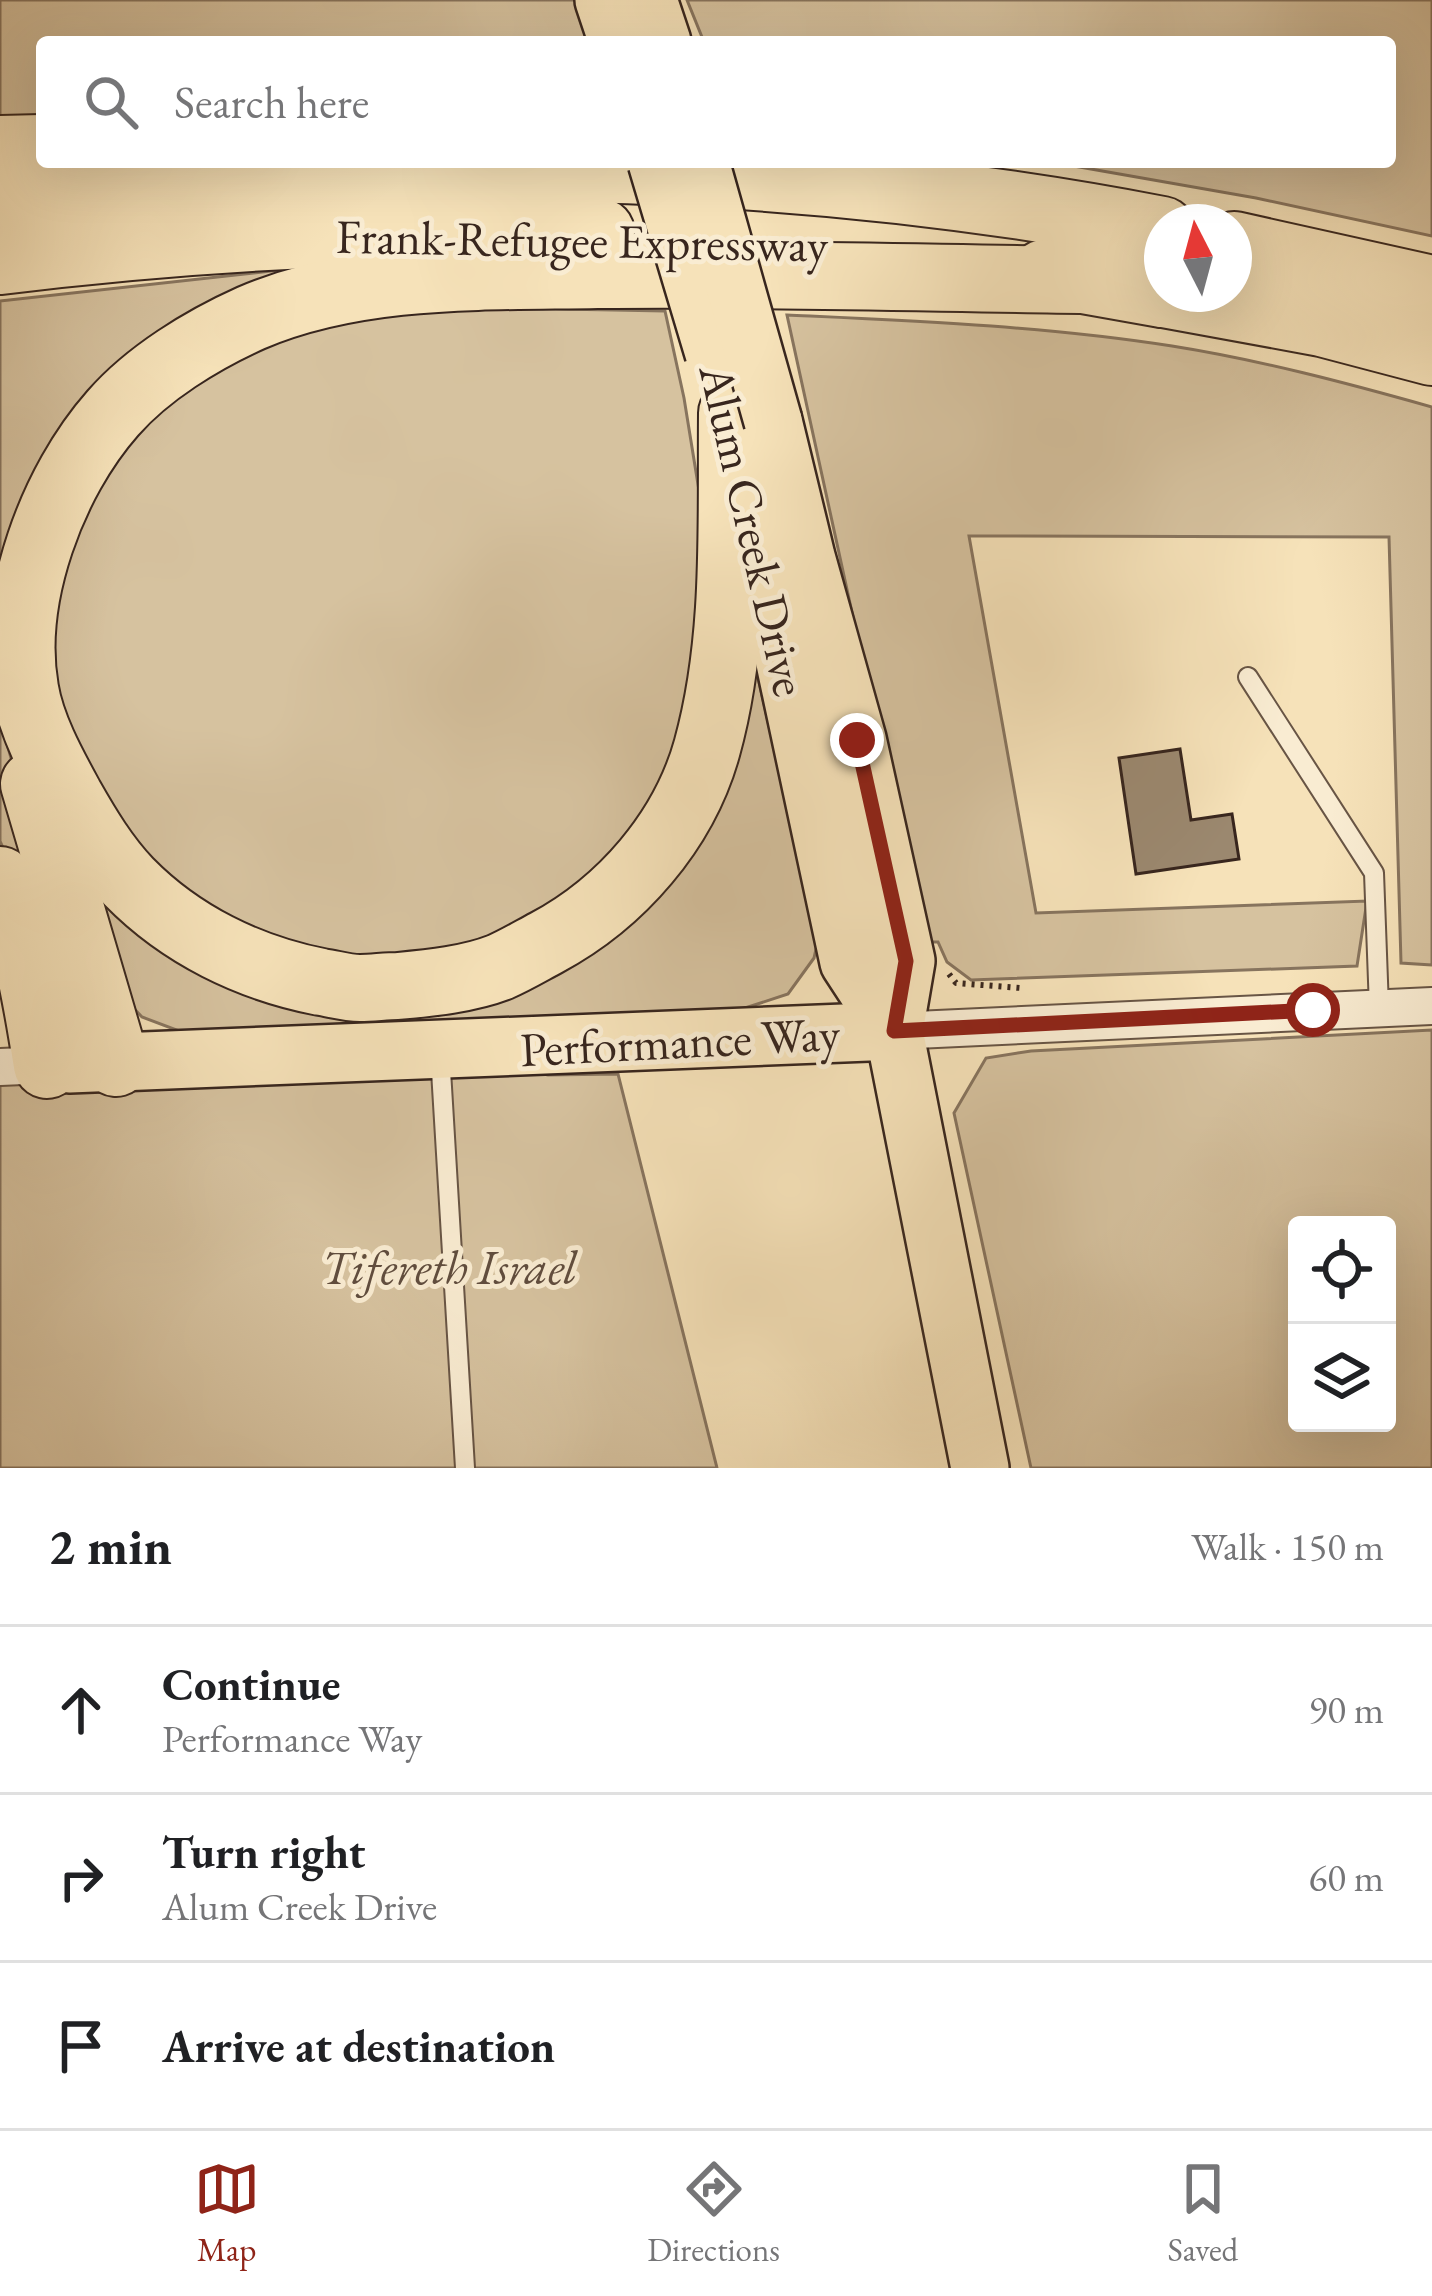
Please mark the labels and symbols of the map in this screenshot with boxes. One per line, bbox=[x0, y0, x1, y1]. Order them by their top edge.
north arrow bbox=[1144, 204, 1252, 312]
street label: Frank-Refugee Expressway bbox=[336, 205, 829, 275]
street label: Alum Creek Drive bbox=[685, 357, 822, 702]
route end bbox=[830, 713, 884, 767]
route start bbox=[1286, 983, 1340, 1037]
street label: Performance Way bbox=[518, 1002, 843, 1080]
park label: Tifereth Israel bbox=[321, 1236, 578, 1298]

